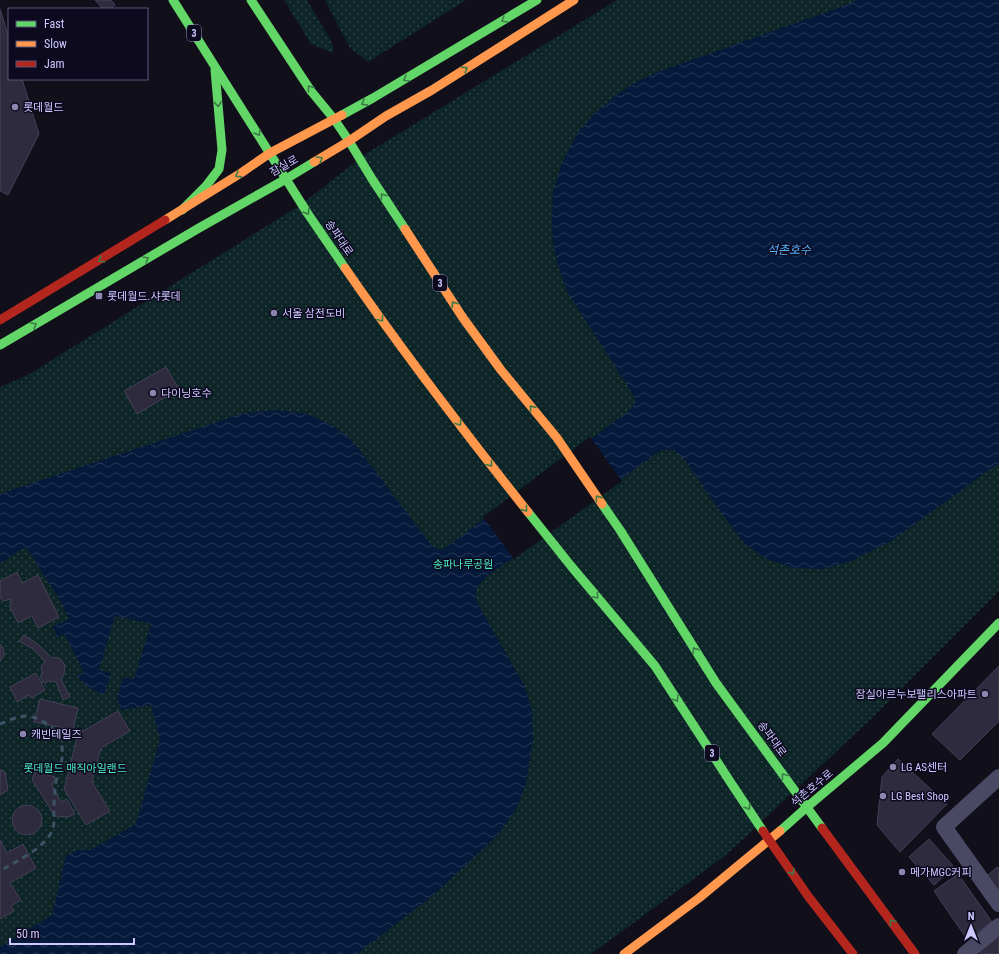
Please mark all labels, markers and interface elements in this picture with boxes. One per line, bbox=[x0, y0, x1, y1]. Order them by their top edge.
legend bbox=[8, 8, 148, 80]
one-way arrow bbox=[501, 15, 508, 23]
text: Fast bbox=[44, 17, 65, 31]
road number: 3 bbox=[187, 25, 201, 41]
text: Slow bbox=[44, 37, 67, 51]
text: Jam bbox=[44, 57, 65, 71]
one-way arrow bbox=[461, 66, 468, 74]
one-way arrow bbox=[403, 74, 410, 81]
one-way arrow bbox=[308, 86, 315, 93]
one-way arrow bbox=[360, 99, 368, 106]
place label: 롯데월드 bbox=[23, 101, 63, 114]
one-way arrow bbox=[214, 101, 223, 107]
marker: 롯데월드 bbox=[10, 102, 20, 112]
one-way arrow bbox=[253, 129, 261, 136]
street label: 잠실로 bbox=[268, 153, 300, 179]
one-way arrow bbox=[316, 156, 323, 164]
one-way arrow bbox=[235, 170, 242, 178]
one-way arrow bbox=[381, 193, 388, 200]
one-way arrow bbox=[303, 208, 310, 215]
street label: 송파대로 bbox=[322, 218, 356, 258]
water label: 석촌호수 bbox=[767, 243, 812, 257]
one-way arrow bbox=[98, 255, 105, 262]
one-way arrow bbox=[142, 257, 149, 264]
road number: 3 bbox=[433, 275, 447, 291]
place label: 롯데월드.샤롯데 bbox=[107, 290, 181, 303]
marker: 롯데월드.샤롯데 bbox=[94, 291, 104, 301]
one-way arrow bbox=[452, 302, 459, 309]
place label: 서울 삼전도비 bbox=[282, 307, 345, 320]
marker: 서울 삼전도비 bbox=[269, 308, 279, 318]
one-way arrow bbox=[376, 315, 383, 322]
one-way arrow bbox=[30, 323, 37, 330]
place label: 다이닝호수 bbox=[161, 387, 212, 400]
marker: 다이닝호수 bbox=[148, 388, 158, 398]
one-way arrow bbox=[530, 405, 537, 413]
one-way arrow bbox=[454, 419, 461, 426]
one-way arrow bbox=[485, 460, 492, 467]
one-way arrow bbox=[596, 495, 603, 502]
one-way arrow bbox=[521, 504, 528, 511]
park label: 송파나루공원 bbox=[433, 558, 493, 571]
one-way arrow bbox=[592, 591, 599, 598]
one-way arrow bbox=[693, 647, 700, 654]
place label: 잠실아르누보팰리스아파트 bbox=[856, 688, 977, 701]
marker: 잠실아르누보팰리스아파트 bbox=[980, 689, 990, 699]
one-way arrow bbox=[671, 695, 679, 702]
street label: 송파대로 bbox=[755, 719, 789, 759]
place label: 캐빈테일즈 bbox=[31, 728, 82, 741]
marker: 캐빈테일즈 bbox=[18, 729, 28, 739]
road number: 3 bbox=[705, 745, 719, 761]
place label: LG AS센터 bbox=[901, 761, 947, 774]
park label: 롯데월드 매직아일랜드 bbox=[23, 762, 127, 775]
marker: LG AS센터 bbox=[888, 762, 898, 772]
street label: 석촌호수로 bbox=[788, 767, 836, 809]
one-way arrow bbox=[782, 773, 789, 780]
place label: LG Best Shop bbox=[891, 790, 949, 803]
marker: LG Best Shop bbox=[878, 791, 888, 801]
one-way arrow bbox=[743, 803, 750, 810]
place label: 메가MGC커피 bbox=[910, 866, 972, 879]
marker: 메가MGC커피 bbox=[897, 867, 907, 877]
one-way arrow bbox=[787, 868, 795, 875]
north arrow bbox=[951, 906, 991, 946]
text: N bbox=[968, 910, 975, 923]
scale bar bbox=[10, 920, 134, 946]
one-way arrow bbox=[890, 920, 897, 927]
text: 50 m bbox=[16, 927, 40, 941]

